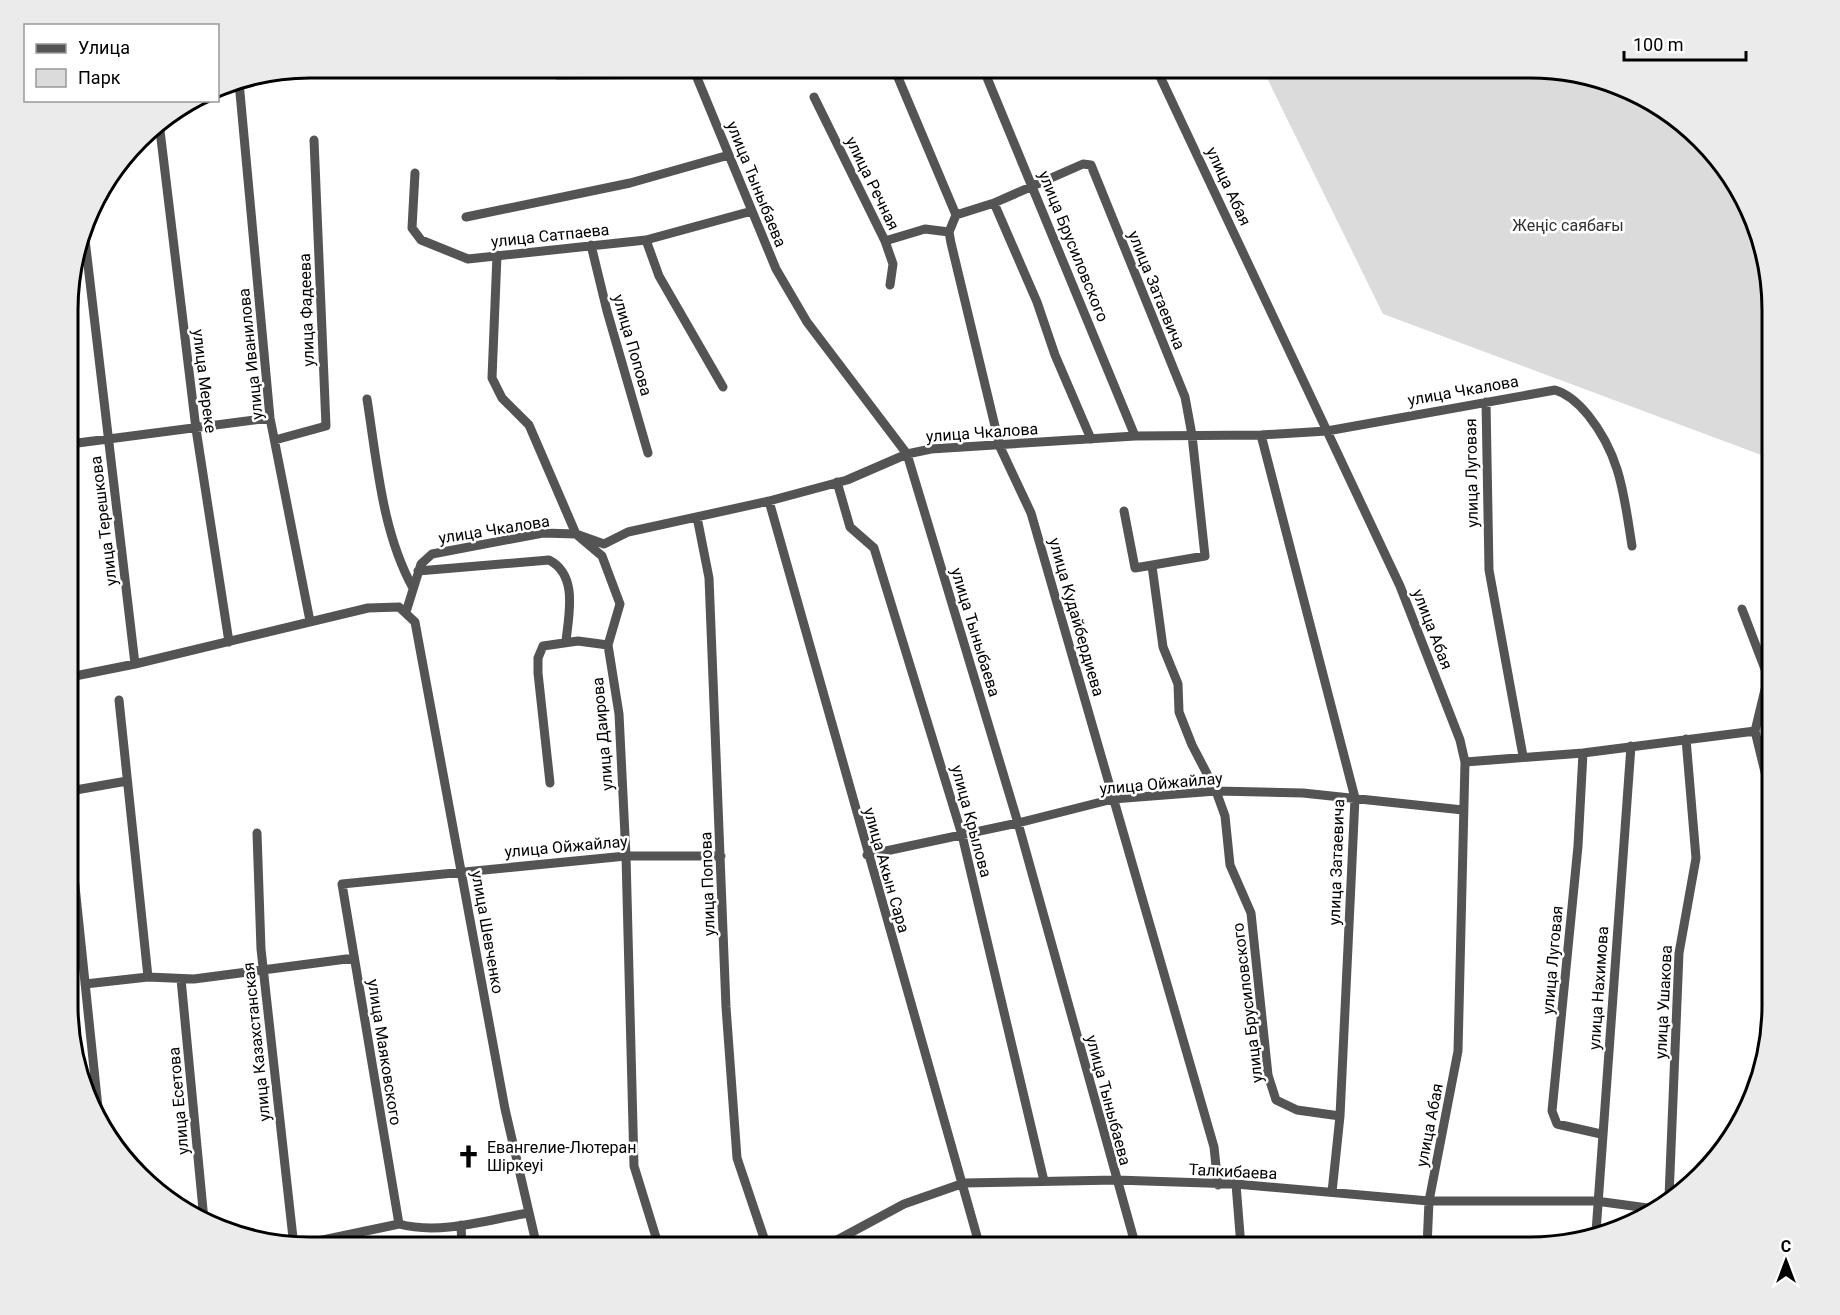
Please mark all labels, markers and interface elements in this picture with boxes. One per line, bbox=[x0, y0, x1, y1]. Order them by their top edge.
legend bbox=[24, 24, 219, 102]
scale bar bbox=[1624, 24, 1746, 62]
text: 100 m bbox=[1633, 34, 1684, 55]
text: Улица bbox=[78, 37, 130, 58]
text: Парк bbox=[78, 67, 121, 88]
street label: улица Тыныбаева bbox=[723, 118, 790, 250]
street label: улица Речная bbox=[842, 133, 903, 233]
street label: улица Абая bbox=[1202, 144, 1255, 229]
street label: улица Брусиловского bbox=[1035, 168, 1113, 324]
park label: Жеңіс саябағы bbox=[1512, 216, 1624, 235]
street label: улица Сатпаева bbox=[490, 220, 610, 251]
street label: улица Затаевича bbox=[1124, 228, 1189, 352]
street label: улица Фадеева bbox=[295, 253, 318, 367]
street label: улица Иванилова bbox=[234, 287, 267, 421]
street label: улица Попова bbox=[609, 292, 656, 398]
street label: улица Мереке bbox=[189, 328, 220, 434]
street label: улица Чкалова bbox=[1406, 371, 1520, 410]
street label: улица Луговая bbox=[1461, 418, 1482, 528]
street label: улица Чкалова bbox=[925, 419, 1039, 446]
street label: улица Терешкова bbox=[86, 455, 121, 587]
street label: улица Чкалова bbox=[437, 511, 551, 548]
street label: улица Кудайбердиева bbox=[1045, 536, 1108, 699]
street label: улица Тыныбаева bbox=[947, 565, 1004, 699]
street label: улица Абая bbox=[1408, 586, 1457, 672]
street label: улица Даирова bbox=[588, 676, 617, 791]
street label: улица Крылова bbox=[947, 763, 996, 879]
street label: улица Ойжайлау bbox=[1099, 769, 1224, 798]
street label: улица Затаевича bbox=[1325, 798, 1348, 926]
street label: улица Акын Сара bbox=[860, 805, 913, 935]
street label: улица Попова bbox=[696, 831, 719, 937]
street label: улица Ойжайлау bbox=[504, 832, 629, 861]
street label: улица Шевченко bbox=[467, 869, 508, 995]
street label: улица Луговая bbox=[1538, 905, 1567, 1015]
street label: улица Брусиловского bbox=[1228, 922, 1267, 1084]
street label: улица Нахимова bbox=[1585, 926, 1612, 1051]
street label: улица Ушакова bbox=[1651, 944, 1676, 1060]
street label: улица Казахстанская bbox=[239, 961, 274, 1122]
street label: улица Маяковского bbox=[364, 978, 405, 1127]
street label: улица Тыныбаева bbox=[1082, 1033, 1135, 1167]
street label: улица Есетова bbox=[164, 1046, 193, 1156]
street label: улица Абая bbox=[1412, 1082, 1447, 1168]
place label: Евангелие-Лютеран Шіркеуі bbox=[487, 1138, 636, 1175]
church icon: Евангелие-Лютеран Шіркеуі bbox=[456, 1143, 482, 1169]
street label: Талкибаева bbox=[1188, 1160, 1278, 1183]
north arrow bbox=[1756, 1231, 1816, 1291]
text: С bbox=[1781, 1237, 1791, 1256]

